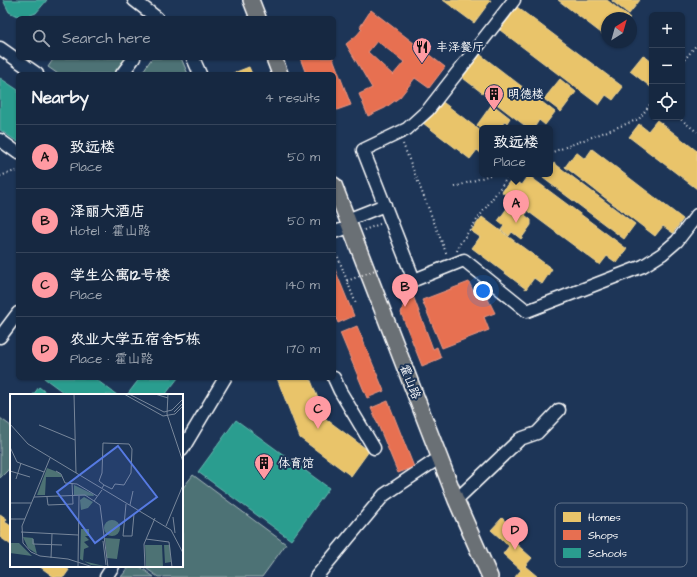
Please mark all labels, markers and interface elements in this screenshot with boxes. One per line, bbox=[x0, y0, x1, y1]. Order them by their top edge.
north arrow bbox=[601, 12, 637, 48]
map controls bbox=[649, 12, 685, 120]
button: + bbox=[649, 12, 685, 48]
search box bbox=[16, 16, 336, 60]
icon: search bbox=[30, 27, 52, 49]
text: Search here bbox=[62, 28, 151, 49]
restaurant icon: 丰泽餐厅 bbox=[411, 36, 433, 64]
place label: 丰泽餐厅 bbox=[436, 39, 484, 56]
button: − bbox=[649, 48, 685, 84]
building icon: 明德楼 bbox=[483, 83, 505, 111]
button: locate bbox=[649, 84, 685, 120]
text: Nearby bbox=[32, 86, 89, 110]
place label: 明德楼 bbox=[508, 86, 544, 103]
text: 4 results bbox=[265, 89, 320, 107]
popup bbox=[479, 125, 553, 177]
text: 致远楼 bbox=[493, 132, 539, 153]
text: 致远楼 bbox=[70, 137, 115, 158]
text: A bbox=[41, 148, 49, 166]
text: 50 m bbox=[287, 148, 320, 166]
text: Place bbox=[493, 153, 526, 171]
text: Place bbox=[70, 158, 102, 176]
pin: A bbox=[503, 190, 529, 223]
text: 泽丽大酒店 bbox=[70, 201, 145, 222]
text: B bbox=[40, 212, 50, 230]
text: 50 m bbox=[287, 212, 320, 230]
text: Hotel · 霍山路 bbox=[70, 222, 151, 240]
text: 学生公寓12号楼 bbox=[70, 265, 171, 286]
pin: B bbox=[392, 274, 418, 307]
text: C bbox=[40, 276, 50, 294]
text: 140 m bbox=[286, 276, 320, 294]
your location bbox=[473, 281, 493, 301]
text: Place bbox=[70, 286, 102, 304]
text: 农业大学五宿舍5栋 bbox=[70, 329, 201, 350]
text: D bbox=[41, 340, 49, 358]
text: 170 m bbox=[287, 340, 320, 358]
text: Place · 霍山路 bbox=[70, 350, 153, 368]
street label: 霍山路 bbox=[396, 362, 424, 402]
inset map bbox=[10, 394, 183, 567]
pin: C bbox=[305, 396, 331, 429]
building icon: 体育馆 bbox=[253, 452, 275, 480]
place label: 体育馆 bbox=[278, 455, 314, 472]
legend bbox=[555, 503, 687, 567]
text: Homes bbox=[588, 510, 621, 525]
pin: D bbox=[502, 517, 528, 550]
text: Shops bbox=[588, 528, 619, 543]
text: Schools bbox=[588, 546, 628, 561]

